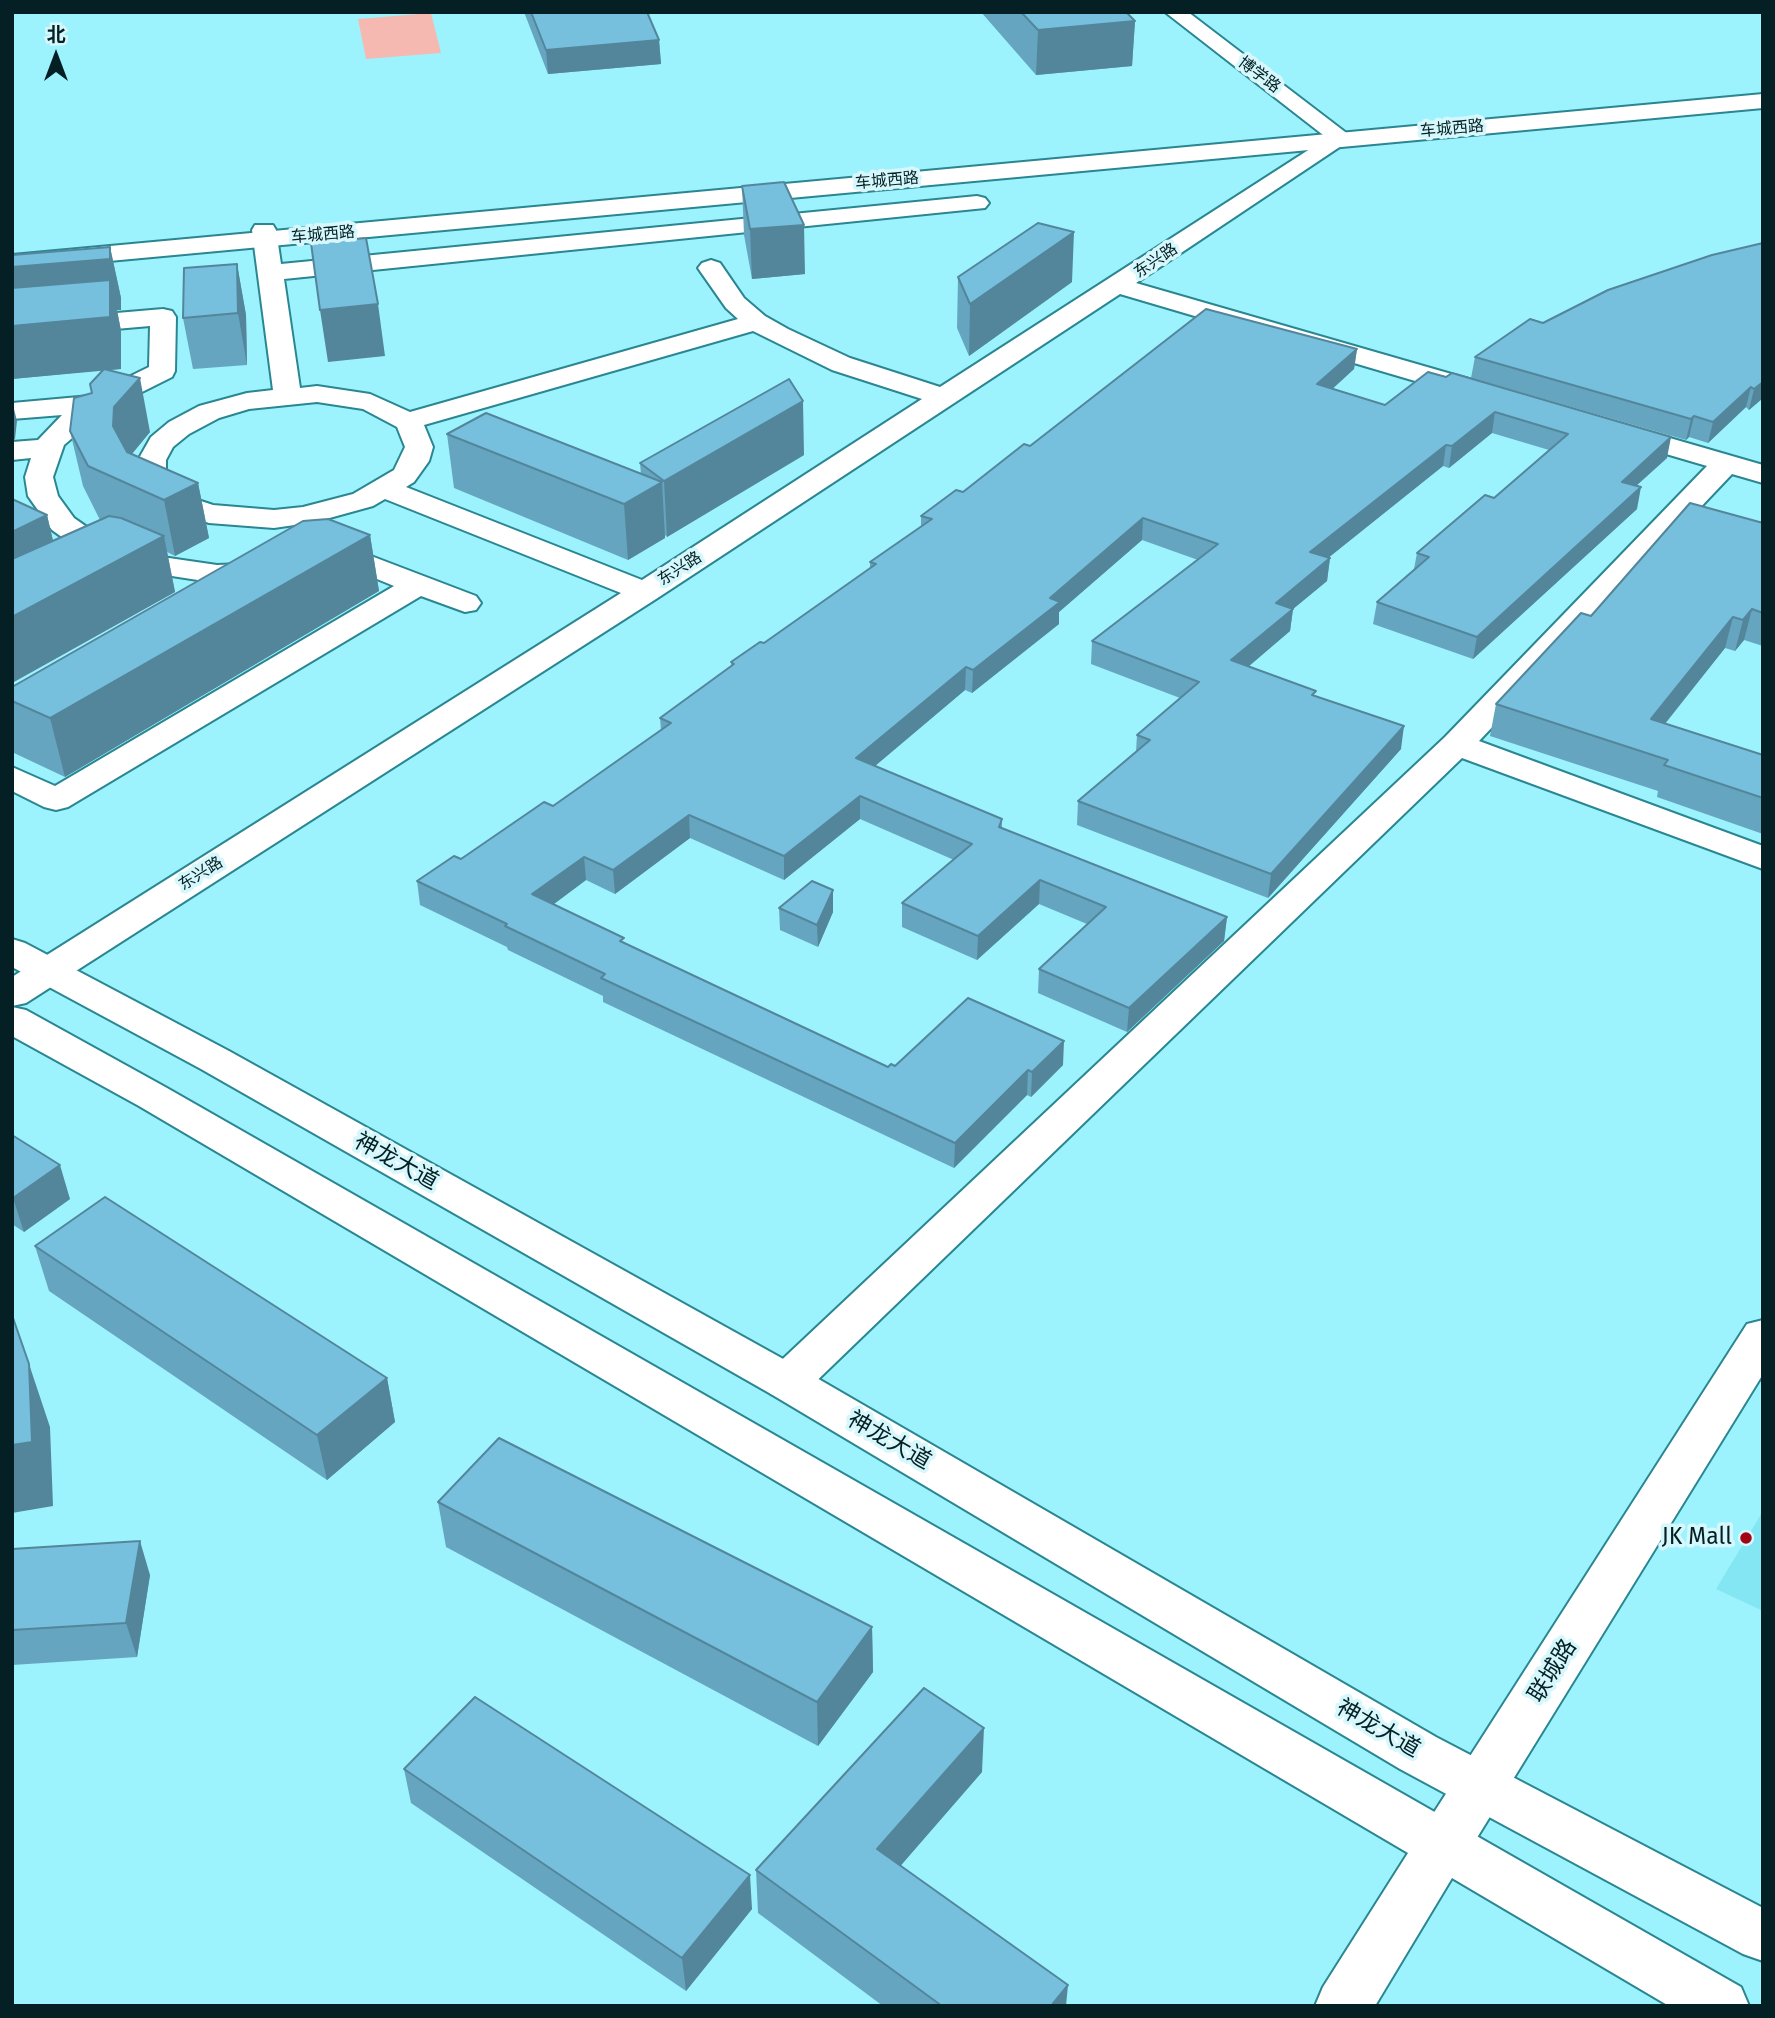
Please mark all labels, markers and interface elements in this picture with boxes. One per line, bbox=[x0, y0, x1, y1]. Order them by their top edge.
north arrow bbox=[21, 21, 91, 91]
text: 北 bbox=[46, 23, 66, 46]
street label: 博学路 bbox=[1234, 53, 1284, 97]
street label: 车城西路 bbox=[1419, 117, 1485, 141]
street label: 车城西路 bbox=[854, 169, 920, 193]
street label: 车城西路 bbox=[290, 223, 356, 247]
street label: 东兴路 bbox=[1131, 240, 1181, 282]
street label: 东兴路 bbox=[655, 548, 705, 590]
street label: 东兴路 bbox=[176, 853, 226, 895]
street label: 神龙大道 bbox=[349, 1128, 443, 1196]
street label: 神龙大道 bbox=[842, 1406, 936, 1476]
place label: JK Mall bbox=[1662, 1524, 1732, 1552]
marker: JK Mall bbox=[1738, 1530, 1754, 1546]
street label: 联城路 bbox=[1523, 1634, 1583, 1708]
street label: 神龙大道 bbox=[1331, 1694, 1425, 1764]

